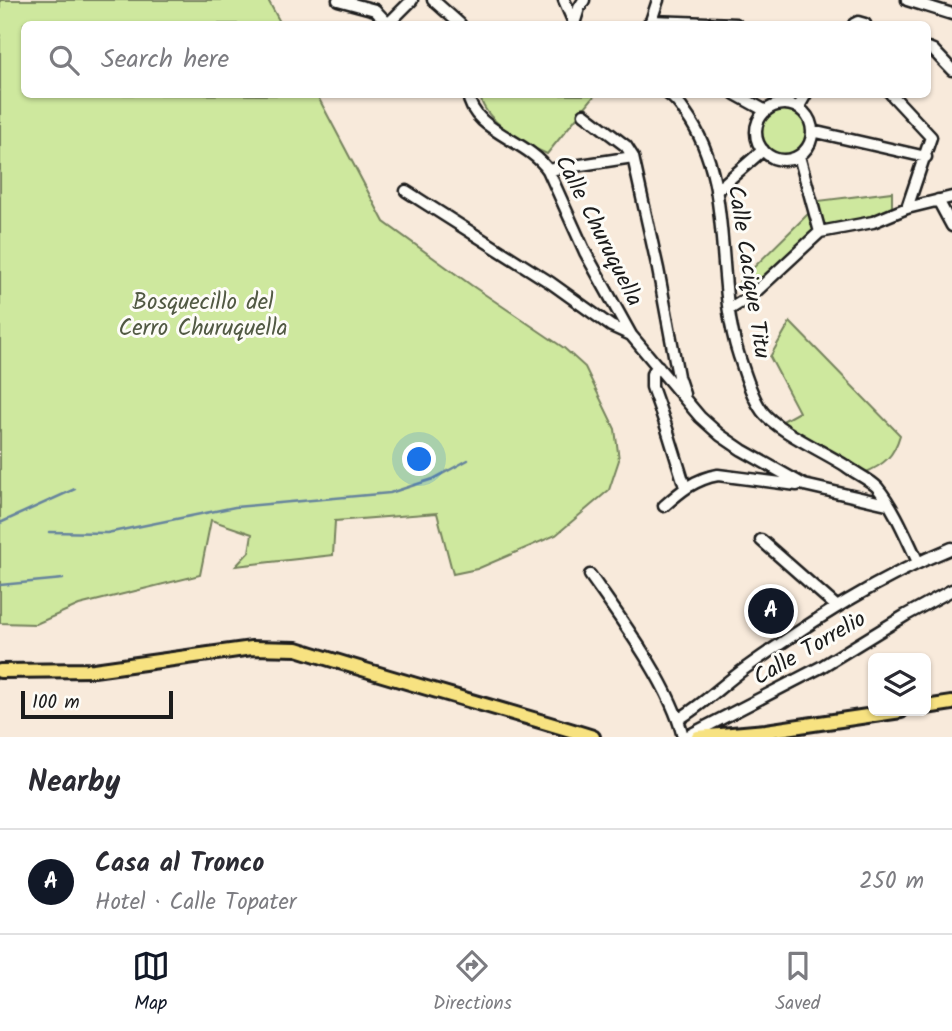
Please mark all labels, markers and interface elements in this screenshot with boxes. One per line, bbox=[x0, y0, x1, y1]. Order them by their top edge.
search box bbox=[21, 21, 931, 98]
text: Search here bbox=[101, 39, 229, 81]
icon: search bbox=[45, 41, 83, 79]
street label: Calle Churuquella bbox=[544, 149, 652, 313]
street label: Calle Cacique Titu bbox=[717, 183, 779, 361]
park label: Bosquecillo del Cerro Churuquella bbox=[118, 285, 288, 347]
your location bbox=[402, 442, 436, 476]
pin: A bbox=[748, 585, 794, 637]
street label: Calle Torrelio bbox=[747, 602, 873, 696]
map controls bbox=[868, 653, 931, 716]
button: layers bbox=[868, 653, 931, 716]
scale bar bbox=[21, 688, 173, 720]
text: 100 m bbox=[32, 688, 80, 718]
text: Nearby bbox=[28, 759, 120, 807]
text: Casa al Tronco bbox=[95, 843, 264, 885]
text: A bbox=[44, 864, 58, 900]
text: 250 m bbox=[859, 864, 924, 900]
text: Hotel · Calle Topater bbox=[95, 885, 296, 921]
tab: Map bbox=[132, 947, 170, 1019]
tab: Directions bbox=[433, 947, 512, 1019]
tab: Saved bbox=[775, 947, 820, 1019]

